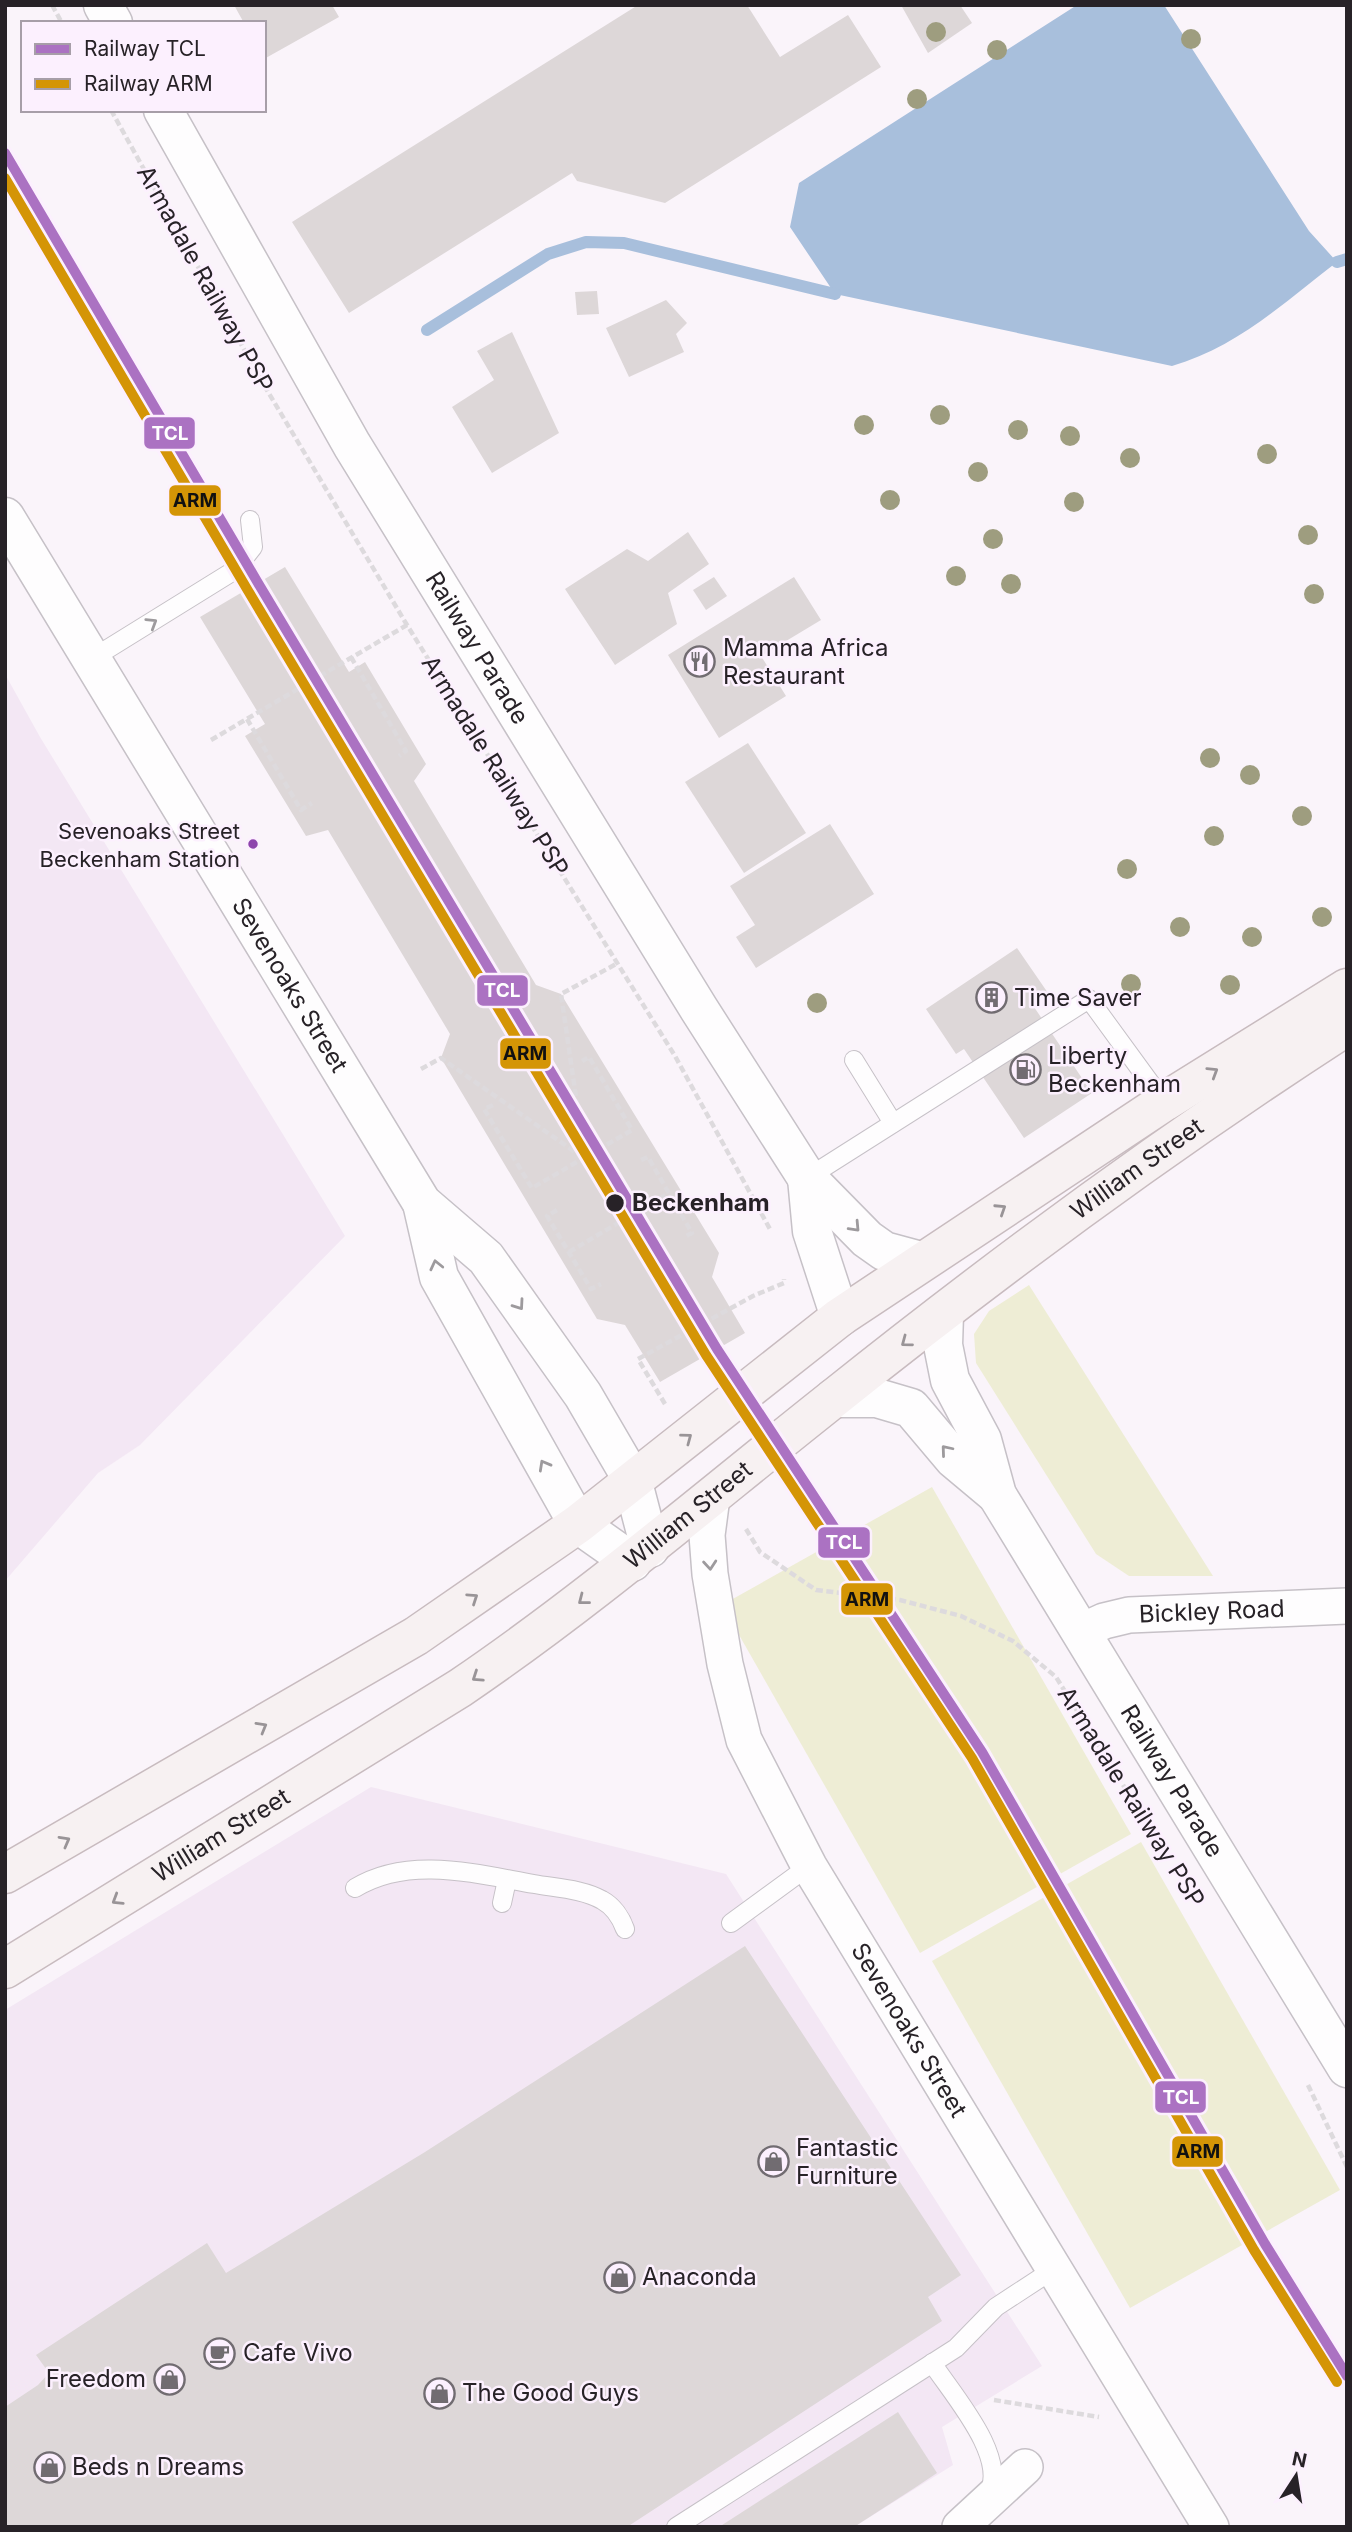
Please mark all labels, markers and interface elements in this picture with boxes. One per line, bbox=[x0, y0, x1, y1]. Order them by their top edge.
legend bbox=[21, 21, 266, 112]
text: Railway TCL bbox=[84, 36, 206, 61]
text: Railway ARM bbox=[84, 71, 213, 96]
street label: Armadale Railway PSP bbox=[131, 160, 280, 397]
line badge: TCL bbox=[143, 416, 196, 450]
text: TCL bbox=[152, 422, 189, 445]
line badge: ARM bbox=[168, 484, 222, 517]
text: ARM bbox=[173, 489, 217, 512]
street label: Railway Parade bbox=[420, 566, 535, 729]
one-way arrow bbox=[144, 618, 157, 631]
place label: Mamma Africa Restaurant bbox=[723, 633, 889, 690]
restaurant icon: Mamma Africa Restaurant bbox=[683, 645, 717, 679]
street label: Armadale Railway PSP bbox=[416, 650, 575, 881]
place label: Sevenoaks Street Beckenham Station bbox=[39, 818, 240, 872]
marker: Sevenoaks Street Beckenham Station bbox=[246, 837, 260, 851]
street label: Sevenoaks Street bbox=[226, 893, 354, 1078]
line badge: TCL bbox=[476, 974, 529, 1007]
text: TCL bbox=[484, 979, 521, 1002]
building icon: Time Saver bbox=[974, 981, 1008, 1015]
place label: Time Saver bbox=[1014, 983, 1142, 1012]
line badge: ARM bbox=[499, 1037, 552, 1070]
place label: Liberty Beckenham bbox=[1048, 1041, 1181, 1098]
text: ARM bbox=[503, 1042, 547, 1065]
fuel station icon: Liberty Beckenham bbox=[1008, 1053, 1042, 1087]
one-way arrow bbox=[1205, 1067, 1218, 1080]
street label: William Street bbox=[1065, 1112, 1209, 1226]
place label: Beckenham bbox=[632, 1188, 770, 1217]
marker: Beckenham bbox=[604, 1192, 626, 1214]
one-way arrow bbox=[993, 1205, 1006, 1217]
one-way arrow bbox=[847, 1219, 859, 1232]
one-way arrow bbox=[430, 1259, 444, 1271]
one-way arrow bbox=[511, 1297, 523, 1310]
one-way arrow bbox=[902, 1334, 914, 1347]
one-way arrow bbox=[680, 1434, 692, 1447]
one-way arrow bbox=[942, 1445, 954, 1458]
street label: William Street bbox=[618, 1455, 758, 1575]
one-way arrow bbox=[539, 1459, 553, 1472]
line badge: TCL bbox=[817, 1526, 871, 1559]
text: TCL bbox=[826, 1531, 863, 1554]
one-way arrow bbox=[702, 1559, 717, 1571]
line badge: ARM bbox=[840, 1582, 894, 1616]
text: ARM bbox=[845, 1588, 889, 1611]
one-way arrow bbox=[578, 1592, 590, 1605]
one-way arrow bbox=[465, 1594, 478, 1606]
street label: Bickley Road bbox=[1138, 1594, 1285, 1629]
one-way arrow bbox=[472, 1668, 485, 1681]
street label: Armadale Railway PSP bbox=[1052, 1681, 1211, 1912]
street label: Railway Parade bbox=[1115, 1699, 1230, 1862]
one-way arrow bbox=[254, 1722, 267, 1735]
street label: William Street bbox=[147, 1782, 295, 1888]
one-way arrow bbox=[57, 1836, 70, 1849]
one-way arrow bbox=[112, 1891, 125, 1904]
street label: Sevenoaks Street bbox=[845, 1938, 973, 2122]
line badge: TCL bbox=[1154, 2080, 1207, 2114]
text: TCL bbox=[1163, 2086, 1200, 2109]
place label: Fantastic Furniture bbox=[796, 2133, 899, 2190]
line badge: ARM bbox=[1171, 2135, 1224, 2168]
text: ARM bbox=[1176, 2140, 1220, 2163]
shop icon: Fantastic Furniture bbox=[756, 2145, 790, 2179]
shop icon: Anaconda bbox=[602, 2260, 636, 2294]
place label: Anaconda bbox=[642, 2262, 757, 2291]
cafe icon: Cafe Vivo bbox=[203, 2336, 237, 2370]
place label: Cafe Vivo bbox=[243, 2338, 353, 2367]
shop icon: Freedom bbox=[152, 2362, 186, 2396]
place label: Freedom bbox=[46, 2364, 146, 2393]
shop icon: The Good Guys bbox=[422, 2376, 456, 2410]
place label: The Good Guys bbox=[462, 2378, 639, 2407]
north arrow bbox=[1261, 2441, 1331, 2511]
text: N bbox=[1290, 2447, 1309, 2473]
shop icon: Beds n Dreams bbox=[32, 2450, 66, 2484]
place label: Beds n Dreams bbox=[72, 2452, 244, 2481]

